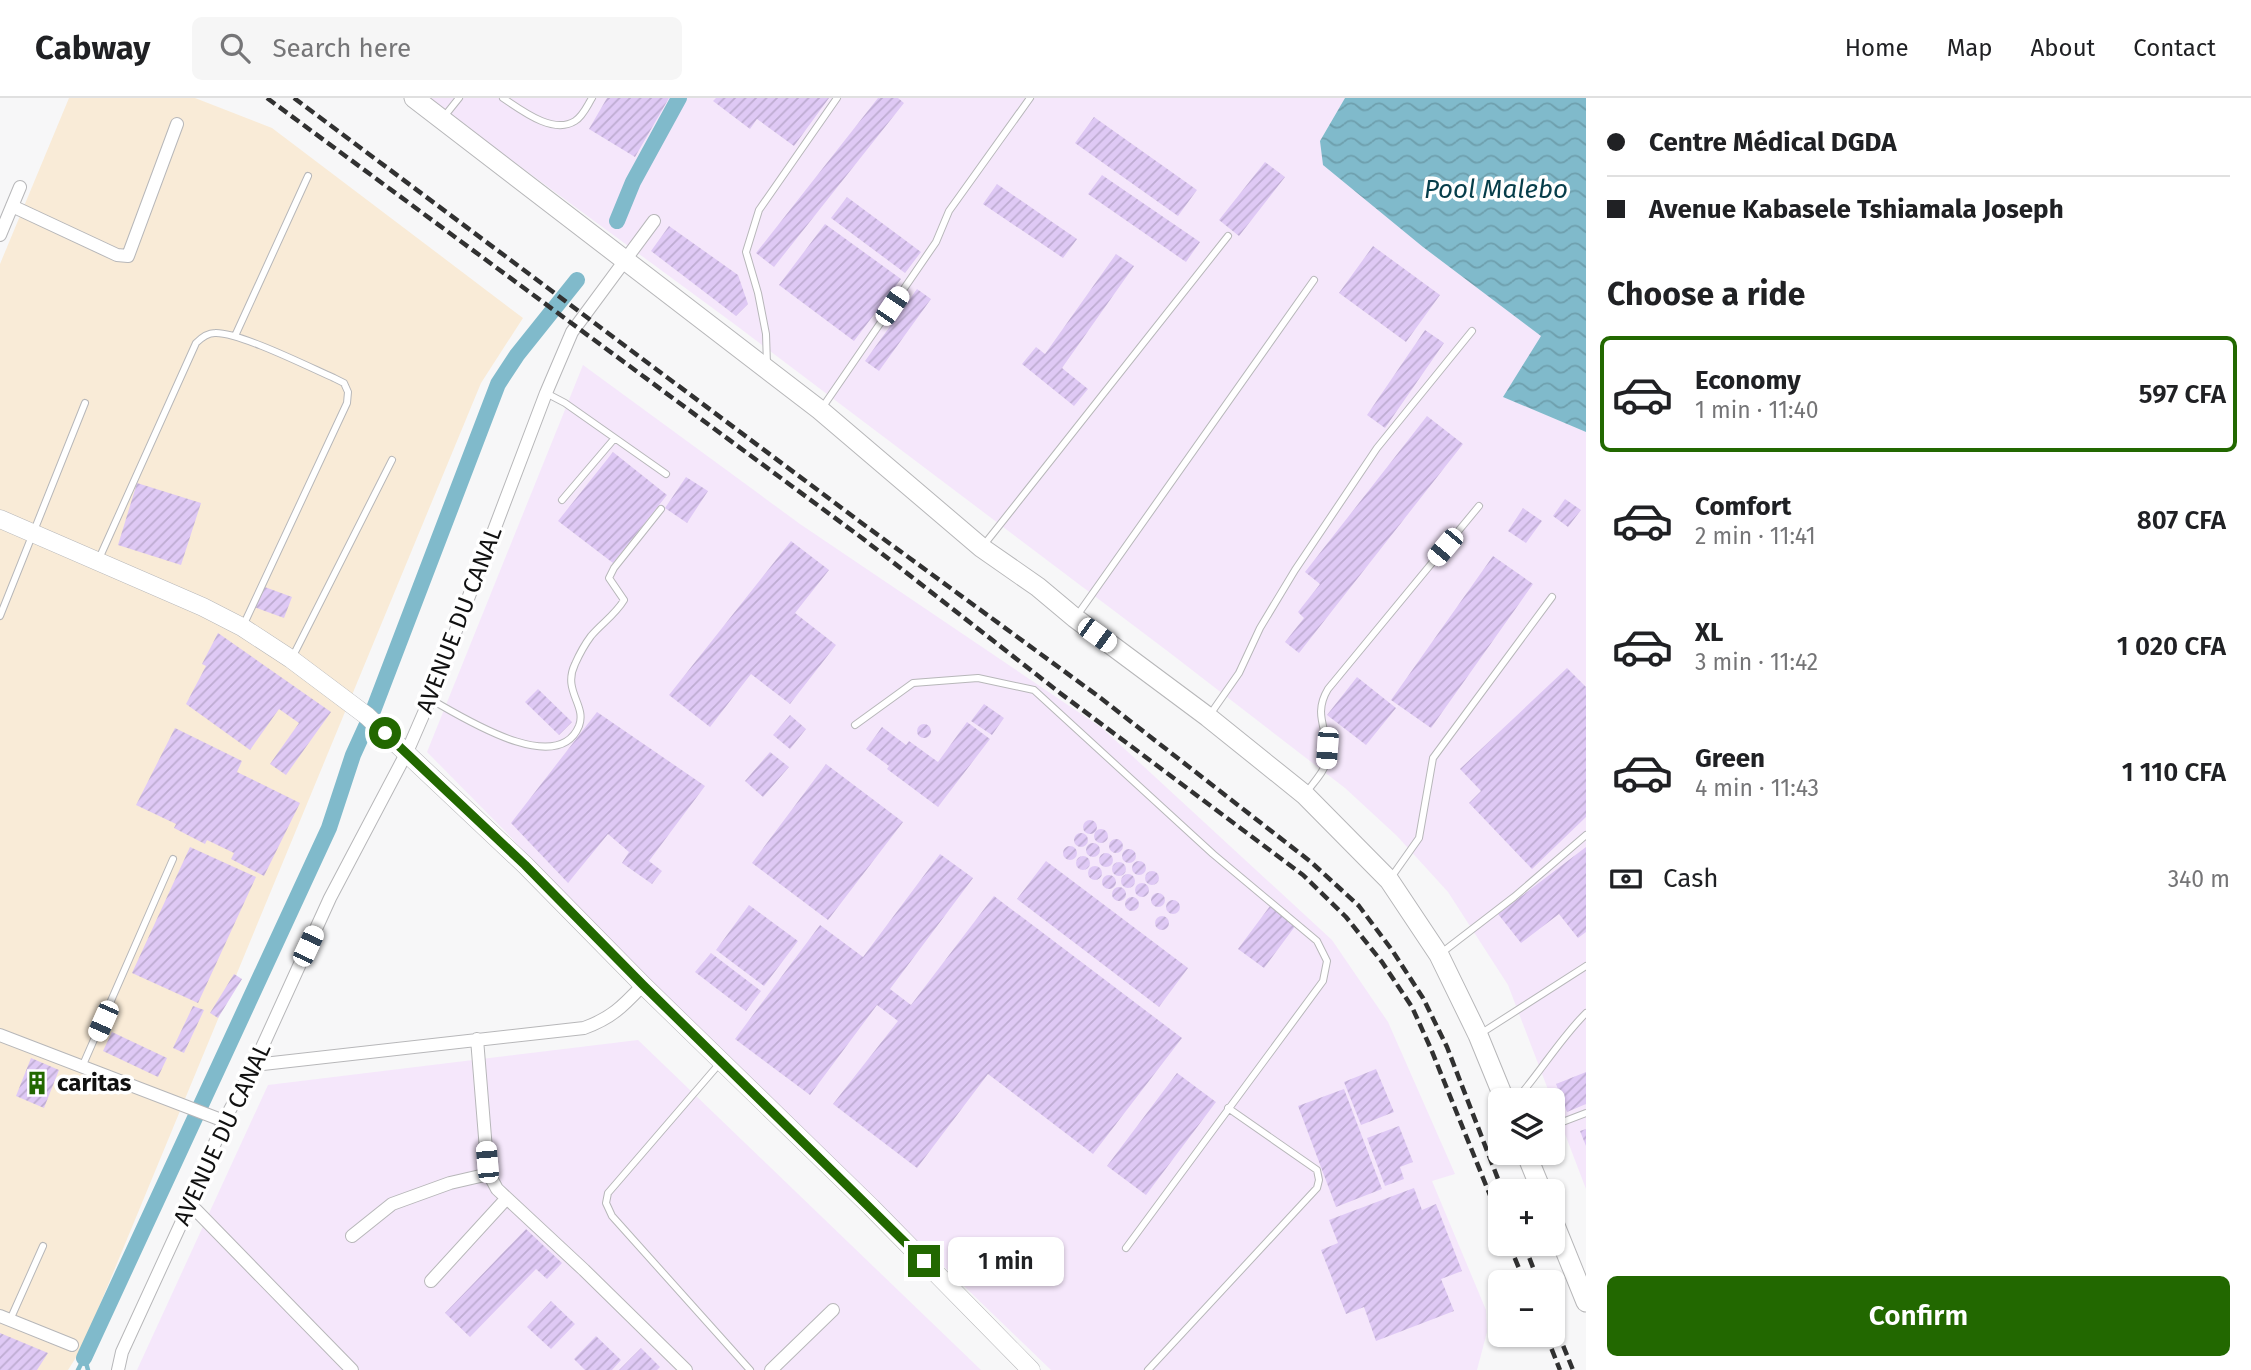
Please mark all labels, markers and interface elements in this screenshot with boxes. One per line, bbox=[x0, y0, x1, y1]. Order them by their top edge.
search box bbox=[192, 17, 682, 80]
text: Cabway bbox=[35, 28, 150, 68]
icon: search bbox=[216, 29, 254, 67]
text: Search here bbox=[272, 33, 411, 64]
text: Home bbox=[1845, 34, 1909, 62]
text: Map bbox=[1947, 34, 1993, 62]
text: About bbox=[2031, 34, 2095, 62]
text: Contact bbox=[2133, 34, 2216, 62]
text: Centre Médical DGDA bbox=[1649, 127, 1896, 158]
water label: Pool Malebo bbox=[1424, 174, 1568, 205]
text: Avenue Kabasele Tshiamala Joseph bbox=[1649, 194, 2064, 225]
text: Choose a ride bbox=[1607, 275, 1805, 313]
car bbox=[872, 283, 913, 329]
icon: car bbox=[1611, 363, 1674, 426]
text: Economy bbox=[1695, 365, 1801, 396]
text: 597 CFA bbox=[2139, 379, 2226, 410]
text: 1 min · 11:40 bbox=[1695, 396, 1819, 424]
icon: car bbox=[1611, 489, 1674, 552]
text: Comfort bbox=[1695, 491, 1791, 522]
text: 807 CFA bbox=[2137, 505, 2226, 536]
street label: AVENUE DU CANAL bbox=[410, 522, 508, 717]
text: 2 min · 11:41 bbox=[1695, 522, 1816, 550]
car bbox=[1424, 524, 1467, 570]
car bbox=[1074, 614, 1121, 656]
icon: car bbox=[1611, 615, 1674, 678]
text: XL bbox=[1695, 617, 1723, 648]
text: 1 020 CFA bbox=[2117, 631, 2226, 662]
text: 3 min · 11:42 bbox=[1695, 648, 1818, 676]
route start bbox=[369, 717, 401, 749]
car bbox=[1316, 726, 1339, 770]
icon: car bbox=[1611, 741, 1674, 804]
text: Green bbox=[1695, 743, 1765, 774]
text: 1 110 CFA bbox=[2122, 757, 2226, 788]
text: 4 min · 11:43 bbox=[1695, 774, 1819, 802]
icon: cash bbox=[1607, 860, 1645, 898]
text: Cash bbox=[1663, 863, 1719, 894]
text: 340 m bbox=[2168, 865, 2230, 893]
car bbox=[290, 923, 327, 969]
car bbox=[85, 998, 122, 1044]
street label: AVENUE DU CANAL bbox=[167, 1038, 277, 1230]
building icon: caritas bbox=[23, 1069, 51, 1097]
place label: caritas bbox=[57, 1069, 132, 1097]
map controls bbox=[1488, 1088, 1565, 1347]
button: layers bbox=[1488, 1088, 1565, 1165]
car bbox=[475, 1140, 500, 1184]
button: + bbox=[1488, 1179, 1565, 1256]
callout: 1 min bbox=[948, 1236, 1064, 1286]
route end bbox=[908, 1245, 940, 1277]
text: 1 min bbox=[978, 1247, 1034, 1275]
button: − bbox=[1488, 1270, 1565, 1347]
button: Confirm bbox=[1607, 1276, 2230, 1356]

